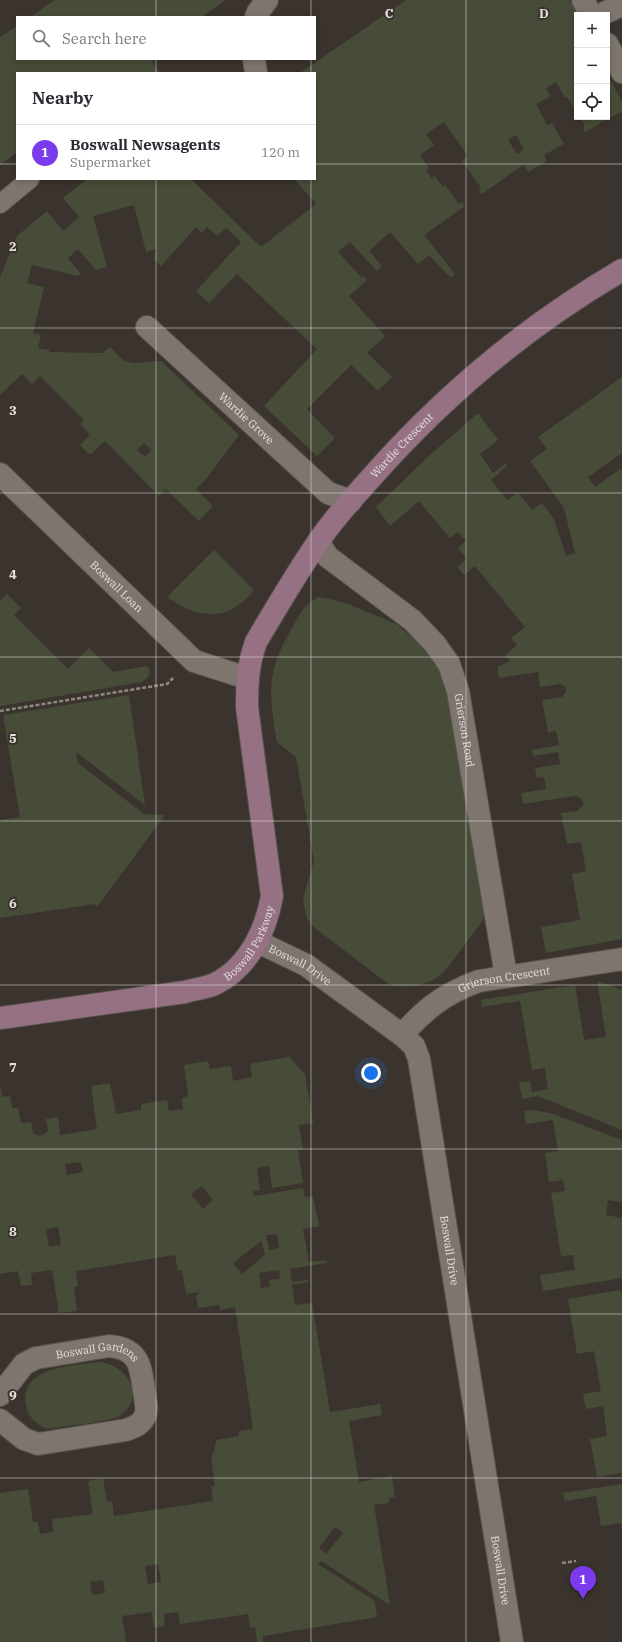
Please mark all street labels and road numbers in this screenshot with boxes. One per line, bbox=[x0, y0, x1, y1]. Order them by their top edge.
street label: Wardie Grove bbox=[216, 389, 277, 447]
street label: Wardie Crescent bbox=[367, 410, 436, 481]
street label: Boswall Loan bbox=[87, 558, 146, 615]
street label: Grierson Road bbox=[452, 692, 478, 769]
street label: Boswall Parkway bbox=[221, 904, 277, 984]
street label: Boswall Drive bbox=[267, 941, 334, 988]
street label: Grierson Crescent bbox=[456, 963, 551, 996]
street label: Boswall Drive bbox=[437, 1214, 462, 1286]
street label: Boswall Gardens bbox=[55, 1339, 143, 1364]
street label: Boswall Drive bbox=[488, 1534, 513, 1606]

